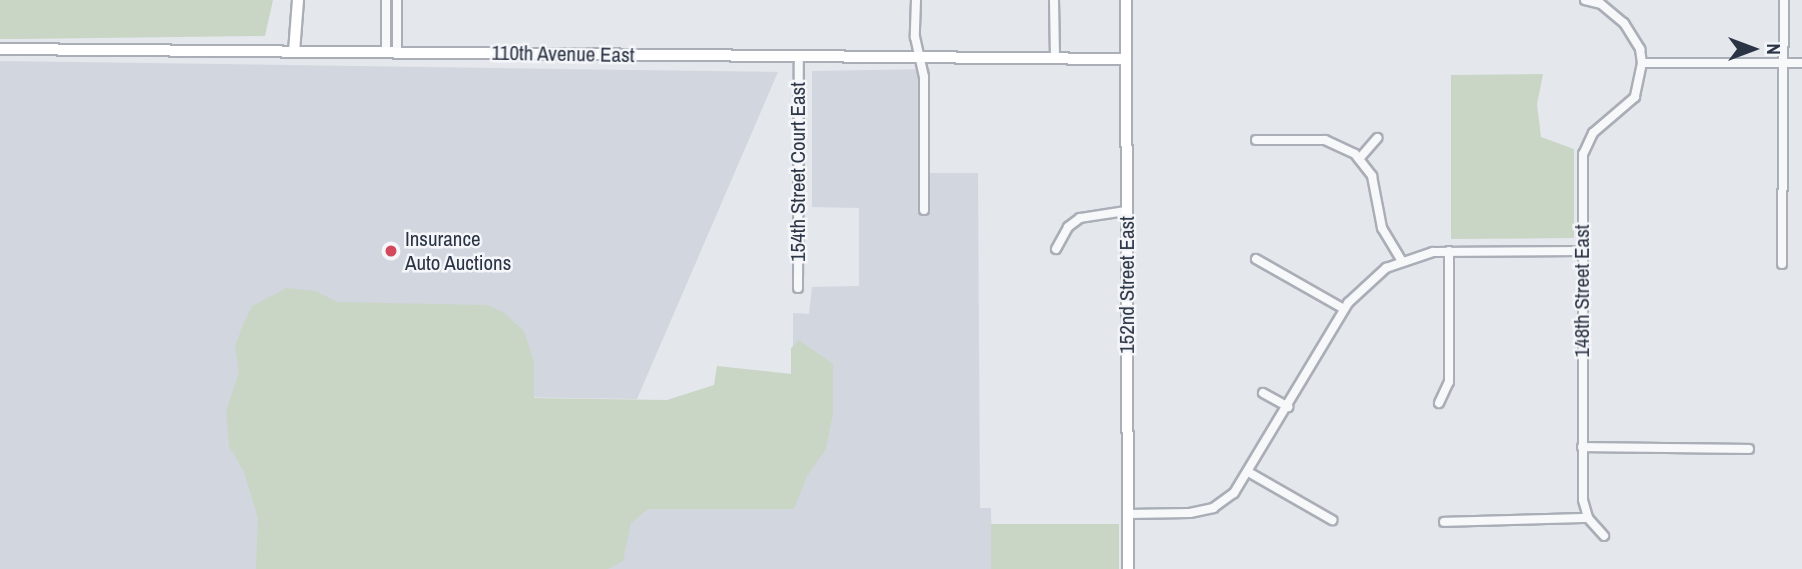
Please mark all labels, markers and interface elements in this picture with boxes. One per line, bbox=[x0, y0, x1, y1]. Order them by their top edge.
north arrow bbox=[1718, 14, 1788, 84]
street label: 110th Avenue East bbox=[491, 40, 635, 68]
text: N bbox=[1761, 43, 1787, 55]
street label: 154th Street Court East bbox=[785, 82, 811, 262]
street label: 152nd Street East bbox=[1114, 216, 1140, 354]
street label: 148th Street East bbox=[1569, 224, 1595, 358]
place label: Insurance Auto Auctions bbox=[405, 226, 512, 276]
marker: Insurance Auto Auctions bbox=[383, 243, 399, 259]

